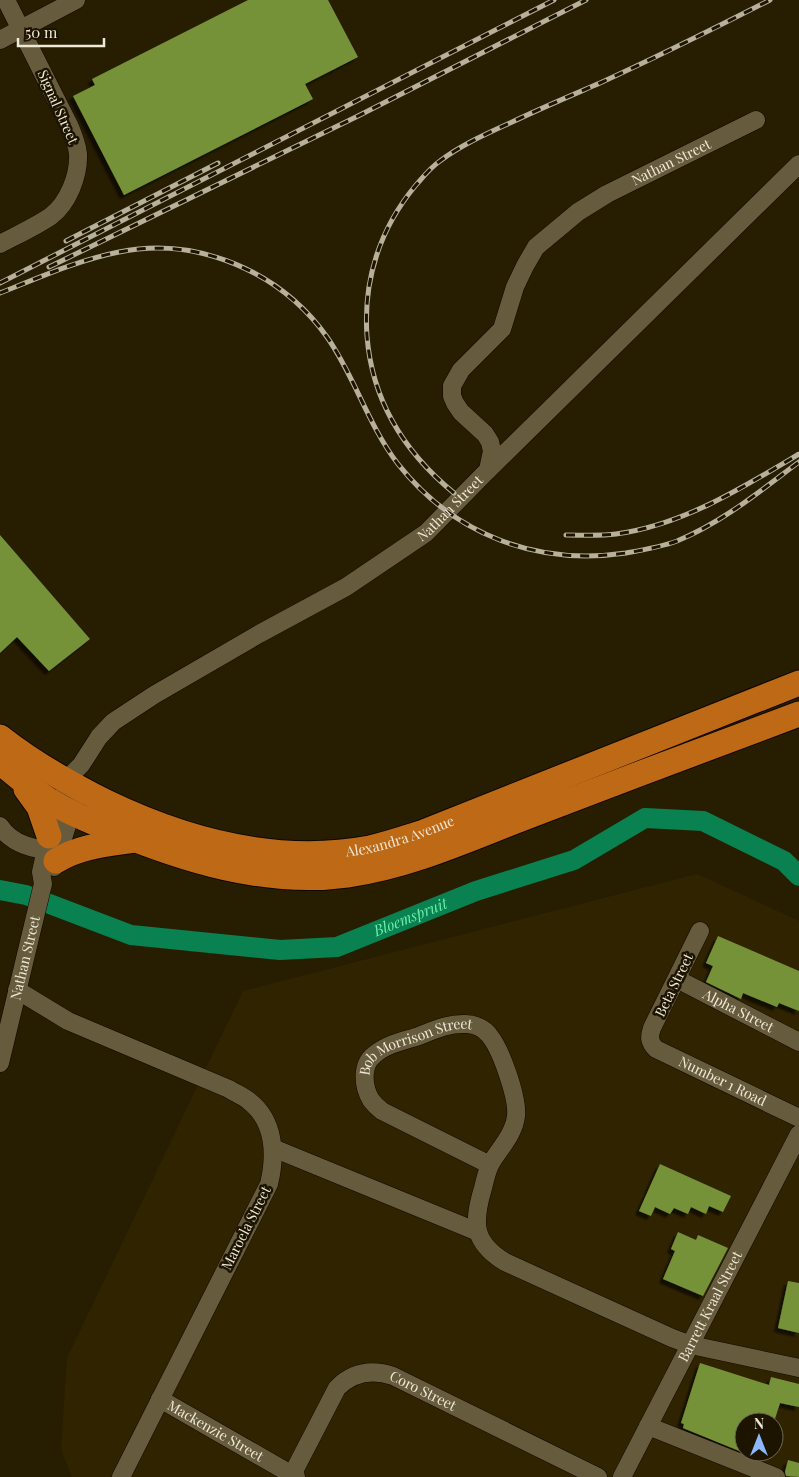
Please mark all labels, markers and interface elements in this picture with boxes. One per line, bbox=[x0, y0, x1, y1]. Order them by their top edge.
scale bar bbox=[18, 15, 104, 47]
text: 50 m bbox=[25, 22, 58, 42]
street label: Signal Street bbox=[34, 67, 84, 148]
street label: Nathan Street bbox=[628, 134, 715, 189]
street label: Nathan Street bbox=[413, 470, 487, 545]
street label: Alexandra Avenue bbox=[344, 811, 457, 861]
water label: Bloemspruit bbox=[369, 892, 451, 941]
street label: Nathan Street bbox=[5, 913, 44, 1002]
street label: Beta Street bbox=[650, 949, 698, 1020]
street label: Alpha Street bbox=[699, 984, 778, 1037]
street label: Bob Morrison Street bbox=[355, 1014, 475, 1077]
street label: Number 1 Road bbox=[676, 1051, 770, 1110]
street label: Maroela Street bbox=[216, 1182, 275, 1273]
street label: Barrett Kraal Street bbox=[673, 1247, 747, 1365]
street label: Coro Street bbox=[387, 1366, 461, 1415]
street label: Mackenzie Street bbox=[164, 1395, 268, 1466]
north arrow bbox=[734, 1412, 784, 1462]
text: N bbox=[754, 1414, 764, 1433]

